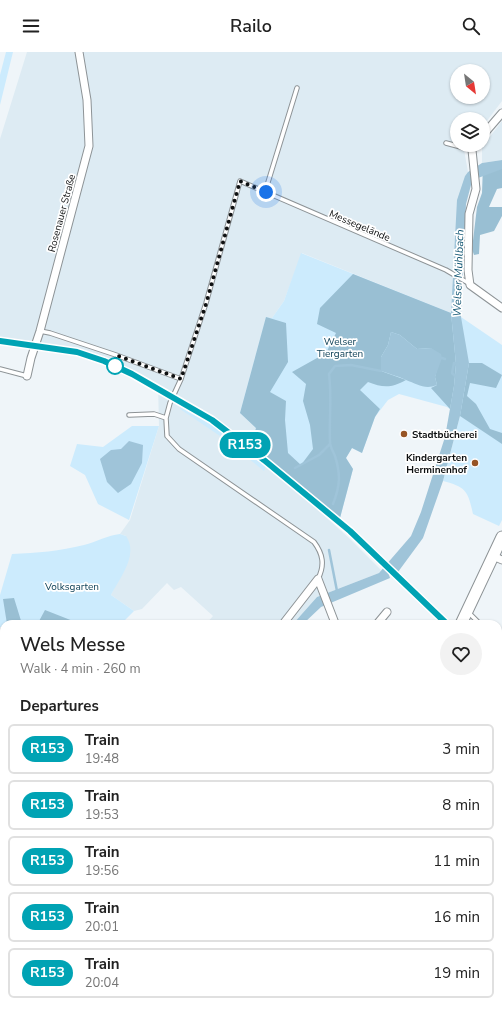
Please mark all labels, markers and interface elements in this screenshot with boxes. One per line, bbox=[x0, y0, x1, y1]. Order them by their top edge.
text: Railo bbox=[230, 14, 272, 38]
icon: menu bbox=[20, 15, 42, 37]
icon: search bbox=[460, 15, 482, 37]
north arrow bbox=[450, 64, 490, 104]
map controls bbox=[450, 64, 490, 152]
button: layers bbox=[450, 112, 490, 152]
street label: Rosenauer Straße bbox=[45, 173, 79, 254]
your location bbox=[256, 182, 276, 202]
street label: Messegelände bbox=[327, 207, 392, 245]
water label: Welser Mühlbach bbox=[449, 229, 468, 317]
park label: Welser Tiergarten bbox=[317, 335, 363, 361]
unlabelled marker bbox=[106, 357, 124, 375]
place label: Stadtbücherei bbox=[412, 428, 477, 442]
marker: Stadtbücherei bbox=[399, 429, 409, 439]
line badge: R153 bbox=[217, 432, 273, 458]
text: R153 bbox=[228, 435, 262, 454]
place label: Kindergarten Herminenhof bbox=[406, 451, 467, 477]
marker: Kindergarten Herminenhof bbox=[470, 458, 480, 468]
park label: Volksgarten bbox=[44, 580, 99, 594]
text: Wels Messe bbox=[20, 632, 125, 658]
button: heart bbox=[440, 633, 482, 675]
text: Walk · 4 min · 260 m bbox=[20, 660, 141, 678]
text: Departures bbox=[20, 696, 99, 716]
text: Train bbox=[85, 730, 120, 750]
text: R153 bbox=[30, 739, 65, 758]
text: 3 min bbox=[442, 739, 480, 759]
text: 19:48 bbox=[85, 750, 119, 768]
text: Train bbox=[85, 786, 120, 806]
text: R153 bbox=[30, 795, 65, 814]
text: 8 min bbox=[442, 795, 480, 815]
text: 19:53 bbox=[85, 806, 119, 824]
text: Train bbox=[85, 842, 120, 862]
text: R153 bbox=[30, 851, 65, 870]
text: 11 min bbox=[433, 851, 480, 871]
text: 19:56 bbox=[85, 862, 119, 880]
text: Train bbox=[85, 898, 120, 918]
text: R153 bbox=[30, 907, 65, 926]
text: 16 min bbox=[433, 907, 480, 927]
text: 20:01 bbox=[85, 918, 119, 936]
text: Train bbox=[85, 954, 120, 974]
text: R153 bbox=[30, 963, 65, 982]
text: 19 min bbox=[433, 963, 480, 983]
text: 20:04 bbox=[85, 974, 119, 992]

